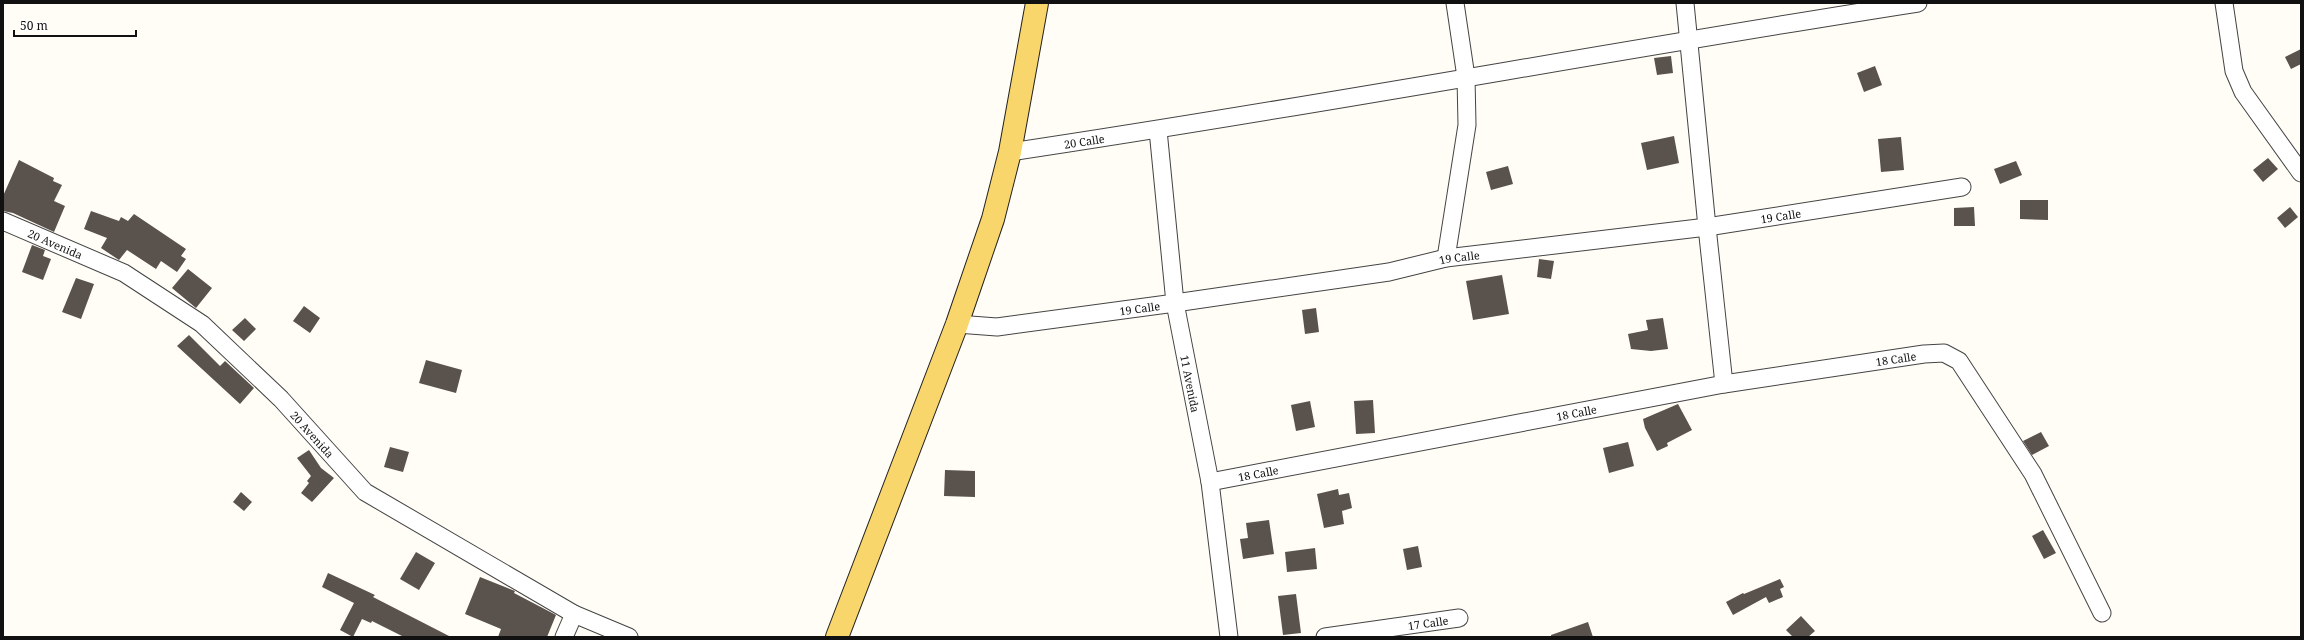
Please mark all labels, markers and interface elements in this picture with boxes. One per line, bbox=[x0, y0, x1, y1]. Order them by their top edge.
scale bar bbox=[14, 12, 136, 38]
text: 50 m bbox=[20, 17, 48, 34]
street label: 20 Calle bbox=[1063, 130, 1106, 151]
street label: 19 Calle bbox=[1759, 205, 1802, 226]
street label: 20 Avenida bbox=[26, 225, 85, 262]
street label: 19 Calle bbox=[1437, 247, 1481, 267]
street label: 19 Calle bbox=[1118, 298, 1161, 318]
street label: 18 Calle bbox=[1874, 348, 1917, 369]
street label: 11 Avenida bbox=[1178, 354, 1204, 414]
street label: 18 Calle bbox=[1555, 401, 1598, 423]
street label: 20 Avenida bbox=[288, 407, 338, 461]
street label: 18 Calle bbox=[1237, 462, 1280, 484]
street label: 17 Calle bbox=[1407, 612, 1449, 633]

